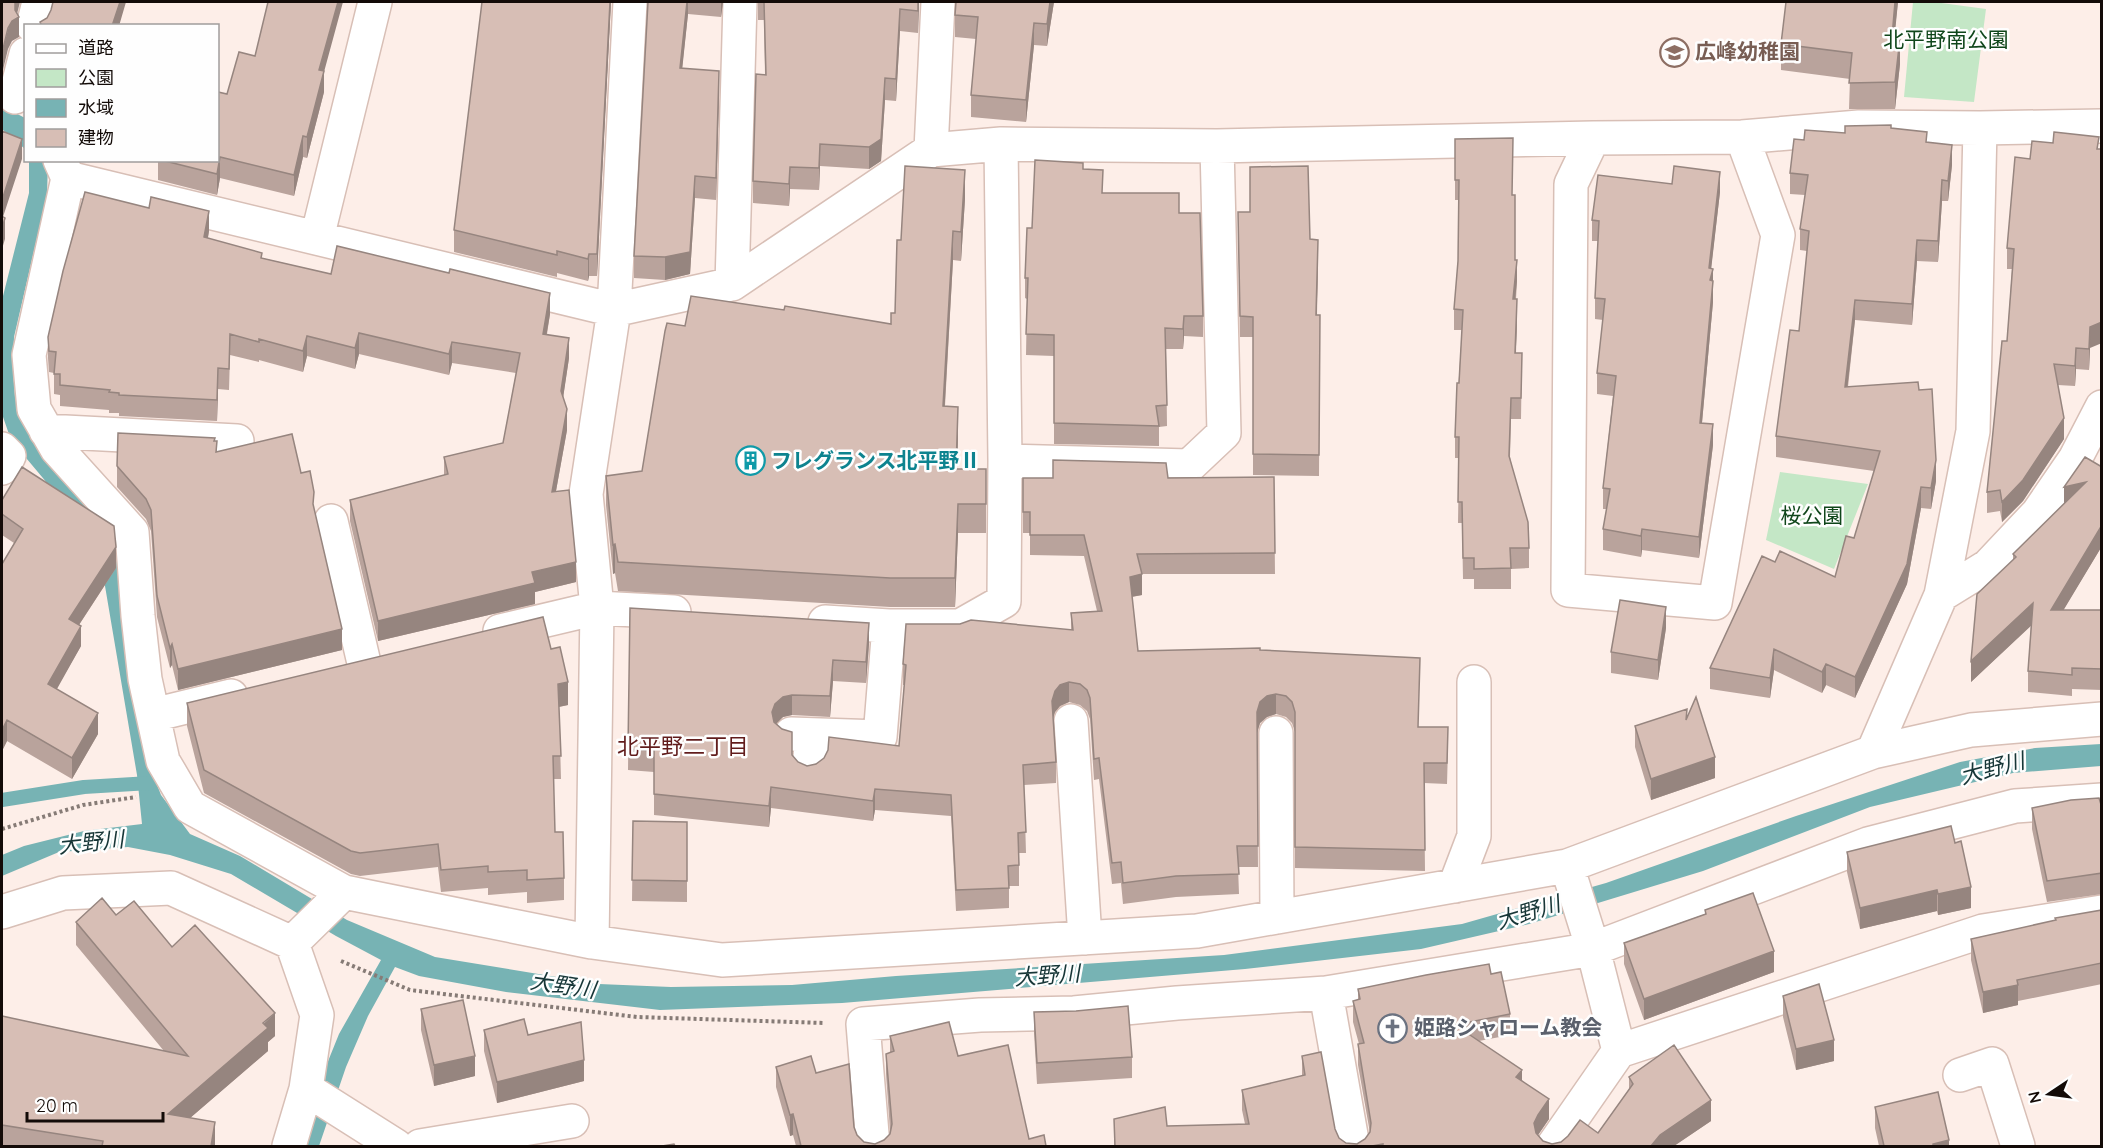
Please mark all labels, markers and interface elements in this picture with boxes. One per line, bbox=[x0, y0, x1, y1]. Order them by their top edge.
legend bbox=[24, 24, 219, 162]
park label: 北平野南公園 bbox=[1883, 26, 2009, 52]
text: 道路 bbox=[78, 36, 114, 59]
school or university icon: 広峰幼稚園 bbox=[1658, 36, 1690, 68]
place label: 広峰幼稚園 bbox=[1695, 38, 1800, 64]
text: 公園 bbox=[78, 66, 114, 89]
text: 水域 bbox=[78, 96, 114, 119]
text: 建物 bbox=[78, 126, 114, 149]
building icon: フレグランス北平野Ⅱ bbox=[734, 445, 766, 477]
place label: フレグランス北平野Ⅱ bbox=[771, 447, 981, 473]
park label: 桜公園 bbox=[1781, 502, 1844, 528]
district label: 北平野二丁目 bbox=[617, 732, 749, 760]
water label: 大野川 bbox=[1956, 745, 2029, 790]
water label: 大野川 bbox=[57, 824, 127, 859]
water label: 大野川 bbox=[1492, 888, 1566, 935]
water label: 大野川 bbox=[1013, 959, 1083, 991]
water label: 大野川 bbox=[528, 967, 600, 1004]
church icon: 姫路シャローム教会 bbox=[1377, 1012, 1409, 1044]
place label: 姫路シャローム教会 bbox=[1414, 1014, 1602, 1040]
north arrow bbox=[2019, 1064, 2079, 1124]
scale bar bbox=[27, 1085, 164, 1123]
text: N bbox=[2023, 1089, 2045, 1105]
text: 20 m bbox=[36, 1094, 78, 1117]

